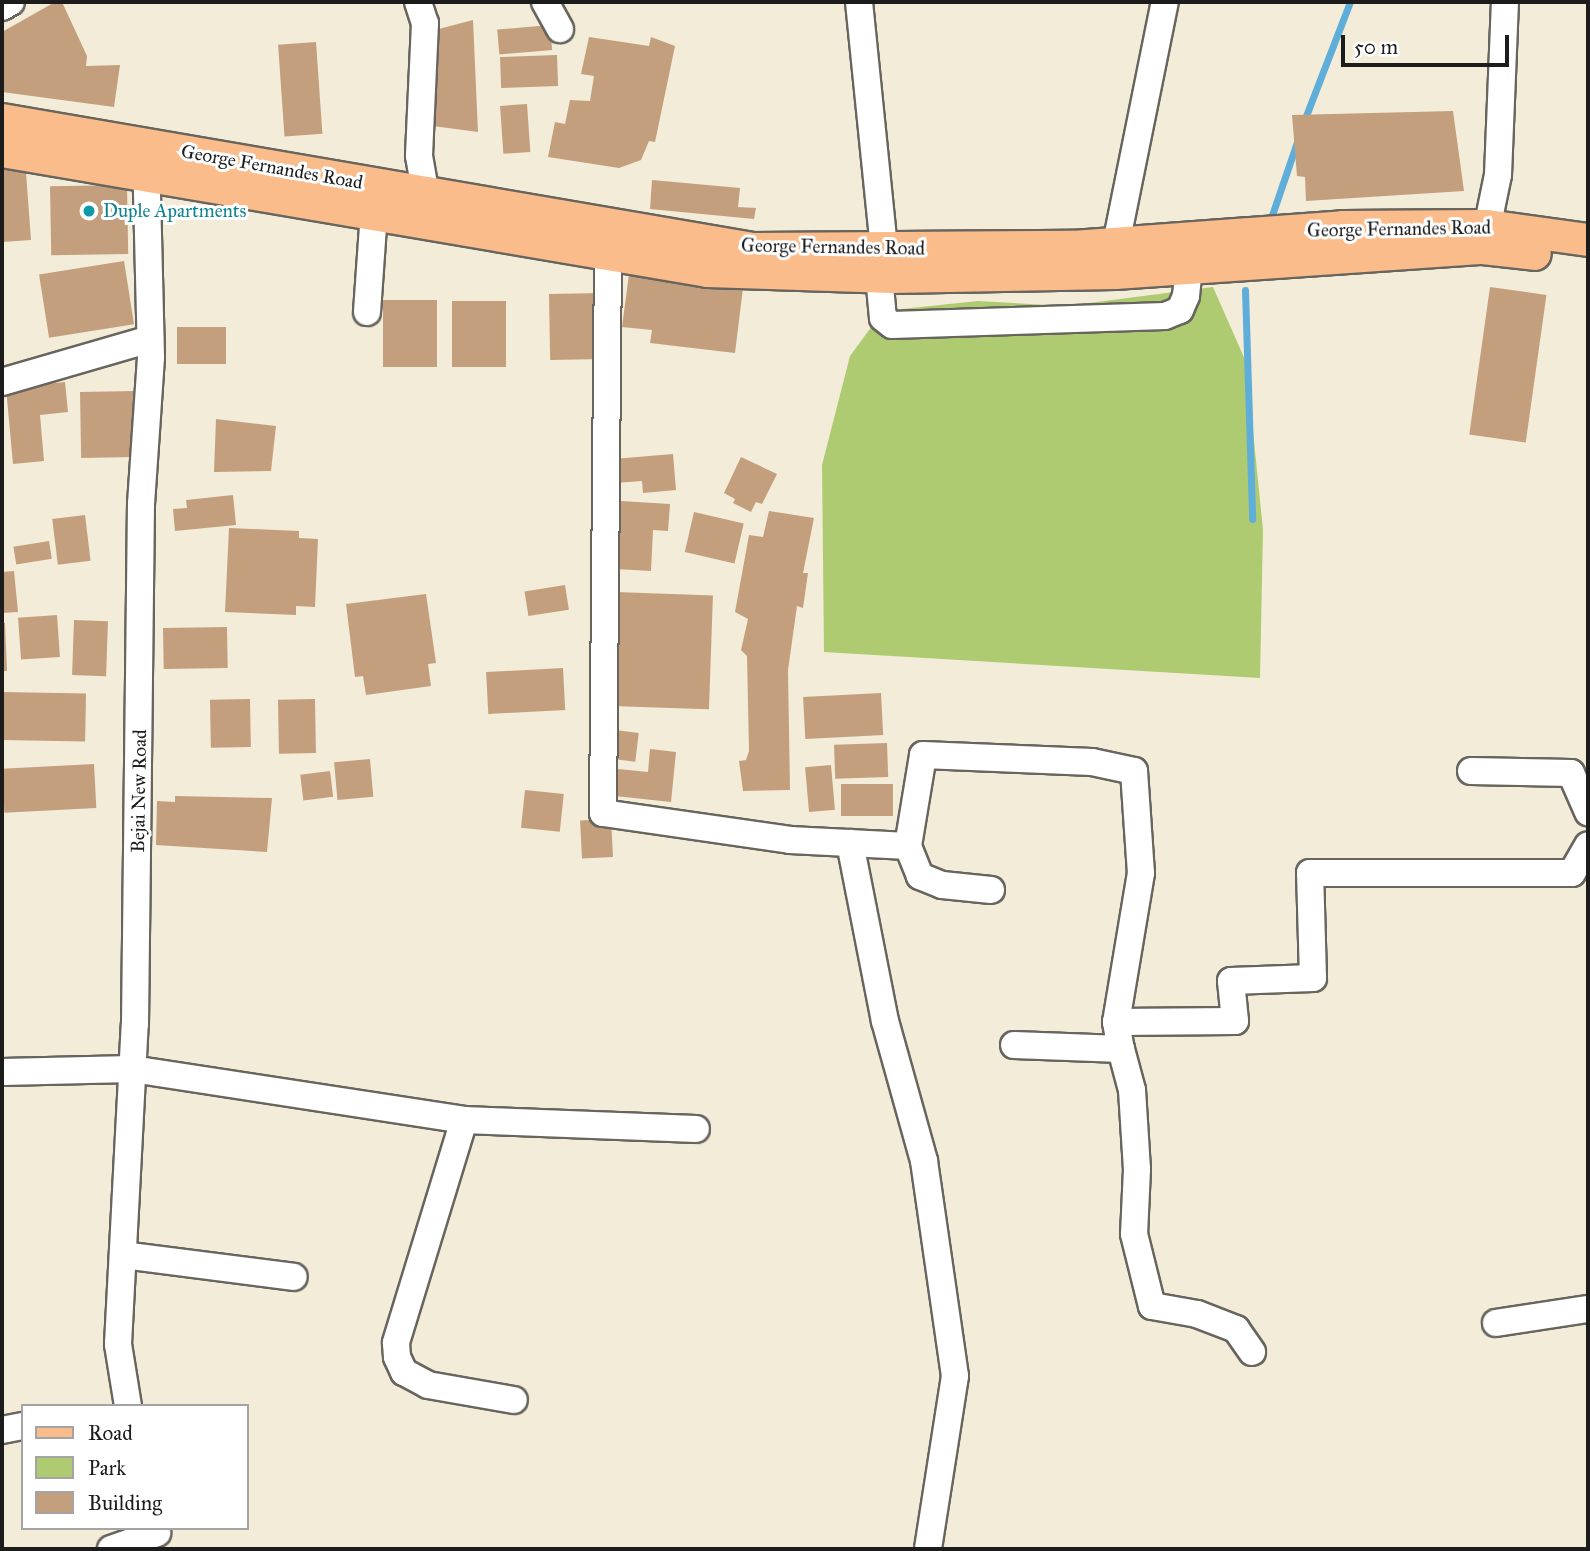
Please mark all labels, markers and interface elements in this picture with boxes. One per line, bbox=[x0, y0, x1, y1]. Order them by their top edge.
scale bar bbox=[1345, 21, 1513, 65]
text: 50 m bbox=[1354, 34, 1398, 60]
street label: George Fernandes Road bbox=[179, 140, 365, 194]
place label: Duple Apartments bbox=[103, 200, 246, 222]
marker: Duple Apartments bbox=[81, 203, 97, 219]
street label: George Fernandes Road bbox=[1307, 216, 1491, 242]
street label: George Fernandes Road bbox=[741, 234, 925, 260]
street label: Bejai New Road bbox=[127, 729, 151, 853]
legend bbox=[21, 1404, 248, 1530]
text: Road bbox=[88, 1420, 133, 1446]
text: Park bbox=[88, 1455, 126, 1481]
text: Building bbox=[88, 1490, 162, 1516]

